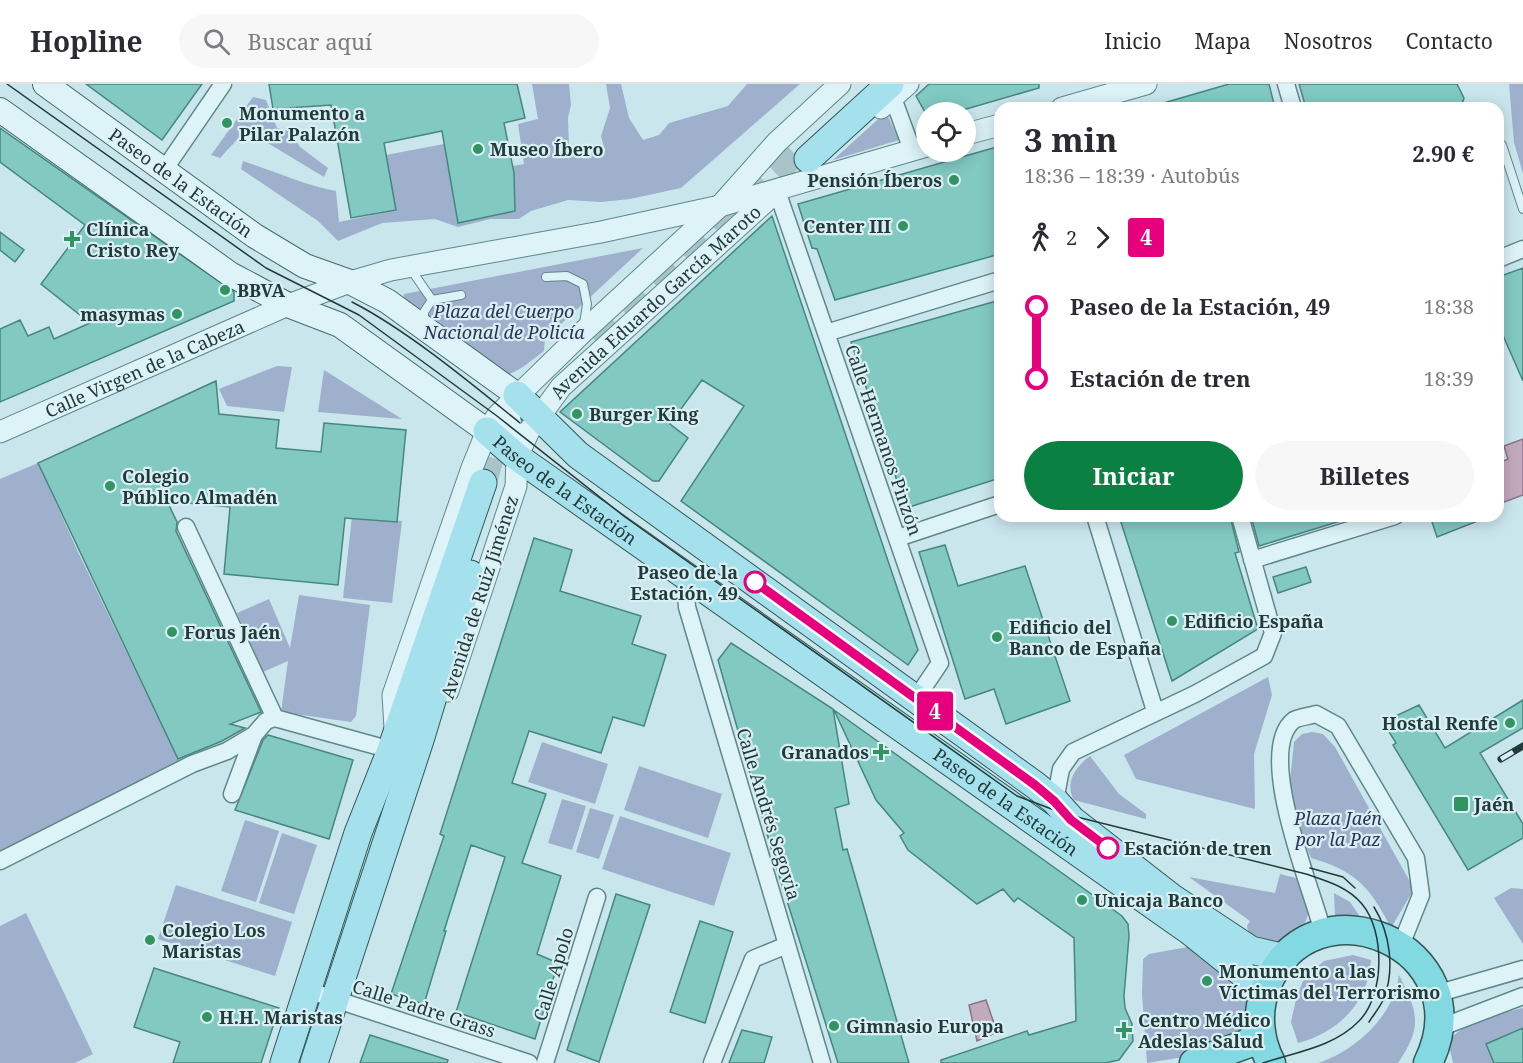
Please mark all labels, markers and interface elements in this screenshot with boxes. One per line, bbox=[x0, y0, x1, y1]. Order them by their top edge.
search box bbox=[179, 14, 599, 68]
text: Hopline bbox=[30, 22, 143, 60]
icon: search bbox=[200, 25, 233, 58]
text: Buscar aquí bbox=[248, 26, 372, 56]
text: Inicio bbox=[1104, 27, 1162, 55]
text: Mapa bbox=[1195, 27, 1251, 55]
text: Nosotros bbox=[1284, 27, 1372, 55]
text: Contacto bbox=[1405, 27, 1493, 55]
place label: Monumento a Pilar Palazón bbox=[239, 101, 365, 146]
map controls bbox=[916, 102, 976, 162]
button: locate bbox=[916, 102, 976, 162]
marker: Monumento a Pilar Palazón bbox=[220, 116, 234, 130]
text: 3 min bbox=[1024, 117, 1117, 162]
street label: Paseo de la Estación bbox=[104, 122, 258, 243]
place label: Museo Íbero bbox=[490, 137, 604, 161]
text: 2.90 € bbox=[1412, 138, 1474, 168]
marker: Museo Íbero bbox=[471, 142, 485, 156]
text: 18:36 – 18:39 · Autobús bbox=[1024, 162, 1240, 189]
place label: Pensión Íberos bbox=[807, 168, 942, 192]
marker: Pensión Íberos bbox=[947, 173, 961, 187]
street label: Avenida Eduardo García Maroto bbox=[544, 200, 766, 403]
place label: Center III bbox=[803, 214, 891, 238]
place label: Clínica Cristo Rey bbox=[86, 217, 180, 262]
marker: Center III bbox=[896, 219, 910, 233]
icon: walk bbox=[1024, 221, 1057, 254]
icon: forward bbox=[1086, 221, 1119, 254]
text: 4 bbox=[1140, 223, 1152, 251]
text: 2 bbox=[1066, 224, 1077, 251]
marker: Clínica Cristo Rey bbox=[63, 230, 81, 248]
place label: BBVA bbox=[237, 278, 286, 302]
marker: BBVA bbox=[218, 283, 232, 297]
text: Paseo de la Estación, 49 bbox=[1070, 291, 1331, 321]
text: 18:38 bbox=[1424, 293, 1474, 320]
park label: Plaza del Cuerpo Nacional de Policía bbox=[422, 299, 585, 344]
place label: masymas bbox=[80, 302, 165, 326]
marker: masymas bbox=[170, 307, 184, 321]
street label: Calle Virgen de la Cabeza bbox=[41, 314, 248, 423]
street label: Calle Hermanos Pinzón bbox=[840, 341, 928, 539]
text: Estación de tren bbox=[1070, 363, 1251, 393]
text: 18:39 bbox=[1424, 365, 1474, 392]
place label: Burger King bbox=[589, 402, 700, 426]
marker: Burger King bbox=[570, 407, 584, 421]
street label: Paseo de la Estación bbox=[488, 430, 642, 550]
button: Iniciar bbox=[1024, 441, 1243, 510]
button: Billetes bbox=[1255, 441, 1474, 510]
place label: Colegio Público Almadén bbox=[122, 464, 277, 509]
marker: Colegio Público Almadén bbox=[103, 479, 117, 493]
street label: Avenida de Ruiz Jiménez bbox=[435, 492, 523, 702]
place label: Paseo de la Estación, 49 bbox=[630, 560, 738, 605]
marker: Paseo de la Estación, 49 bbox=[744, 571, 766, 593]
place label: Edificio España bbox=[1184, 609, 1324, 633]
marker: Edificio España bbox=[1165, 614, 1179, 628]
place label: Edificio del Banco de España bbox=[1009, 615, 1162, 660]
place label: Forus Jaén bbox=[184, 620, 281, 644]
marker: Forus Jaén bbox=[165, 625, 179, 639]
marker: Edificio del Banco de España bbox=[990, 630, 1004, 644]
line badge: 4 bbox=[916, 692, 954, 730]
text: 4 bbox=[929, 697, 941, 725]
place label: Hostal Renfe bbox=[1382, 711, 1498, 735]
marker: Hostal Renfe bbox=[1503, 716, 1517, 730]
street label: Calle Andrés Segovia bbox=[731, 725, 807, 903]
place label: Granados bbox=[781, 740, 869, 764]
street label: Paseo de la Estación bbox=[929, 742, 1084, 861]
marker: Granados bbox=[874, 745, 888, 759]
place label: Jaén bbox=[1473, 792, 1514, 816]
marker: Jaén bbox=[1452, 795, 1470, 813]
park label: Plaza Jaén por la Paz bbox=[1293, 806, 1382, 851]
place label: Estación de tren bbox=[1124, 836, 1272, 860]
marker: Estación de tren bbox=[1097, 837, 1119, 859]
place label: Unicaja Banco bbox=[1094, 888, 1223, 912]
marker: Unicaja Banco bbox=[1075, 893, 1089, 907]
place label: Colegio Los Maristas bbox=[162, 918, 266, 963]
street label: Calle Apolo bbox=[527, 924, 579, 1024]
marker: Colegio Los Maristas bbox=[143, 933, 157, 947]
place label: Monumento a las Víctimas del Terrorismo bbox=[1219, 959, 1440, 1004]
street label: Calle Padre Grass bbox=[350, 974, 498, 1042]
marker: Monumento a las Víctimas del Terrorismo bbox=[1200, 974, 1214, 988]
place label: H.H. Maristas bbox=[219, 1005, 343, 1029]
place label: Centro Médico Adeslas Salud bbox=[1138, 1008, 1271, 1053]
marker: H.H. Maristas bbox=[200, 1010, 214, 1024]
place label: Gimnasio Europa bbox=[846, 1014, 1004, 1038]
marker: Gimnasio Europa bbox=[827, 1019, 841, 1033]
marker: Centro Médico Adeslas Salud bbox=[1115, 1021, 1133, 1039]

